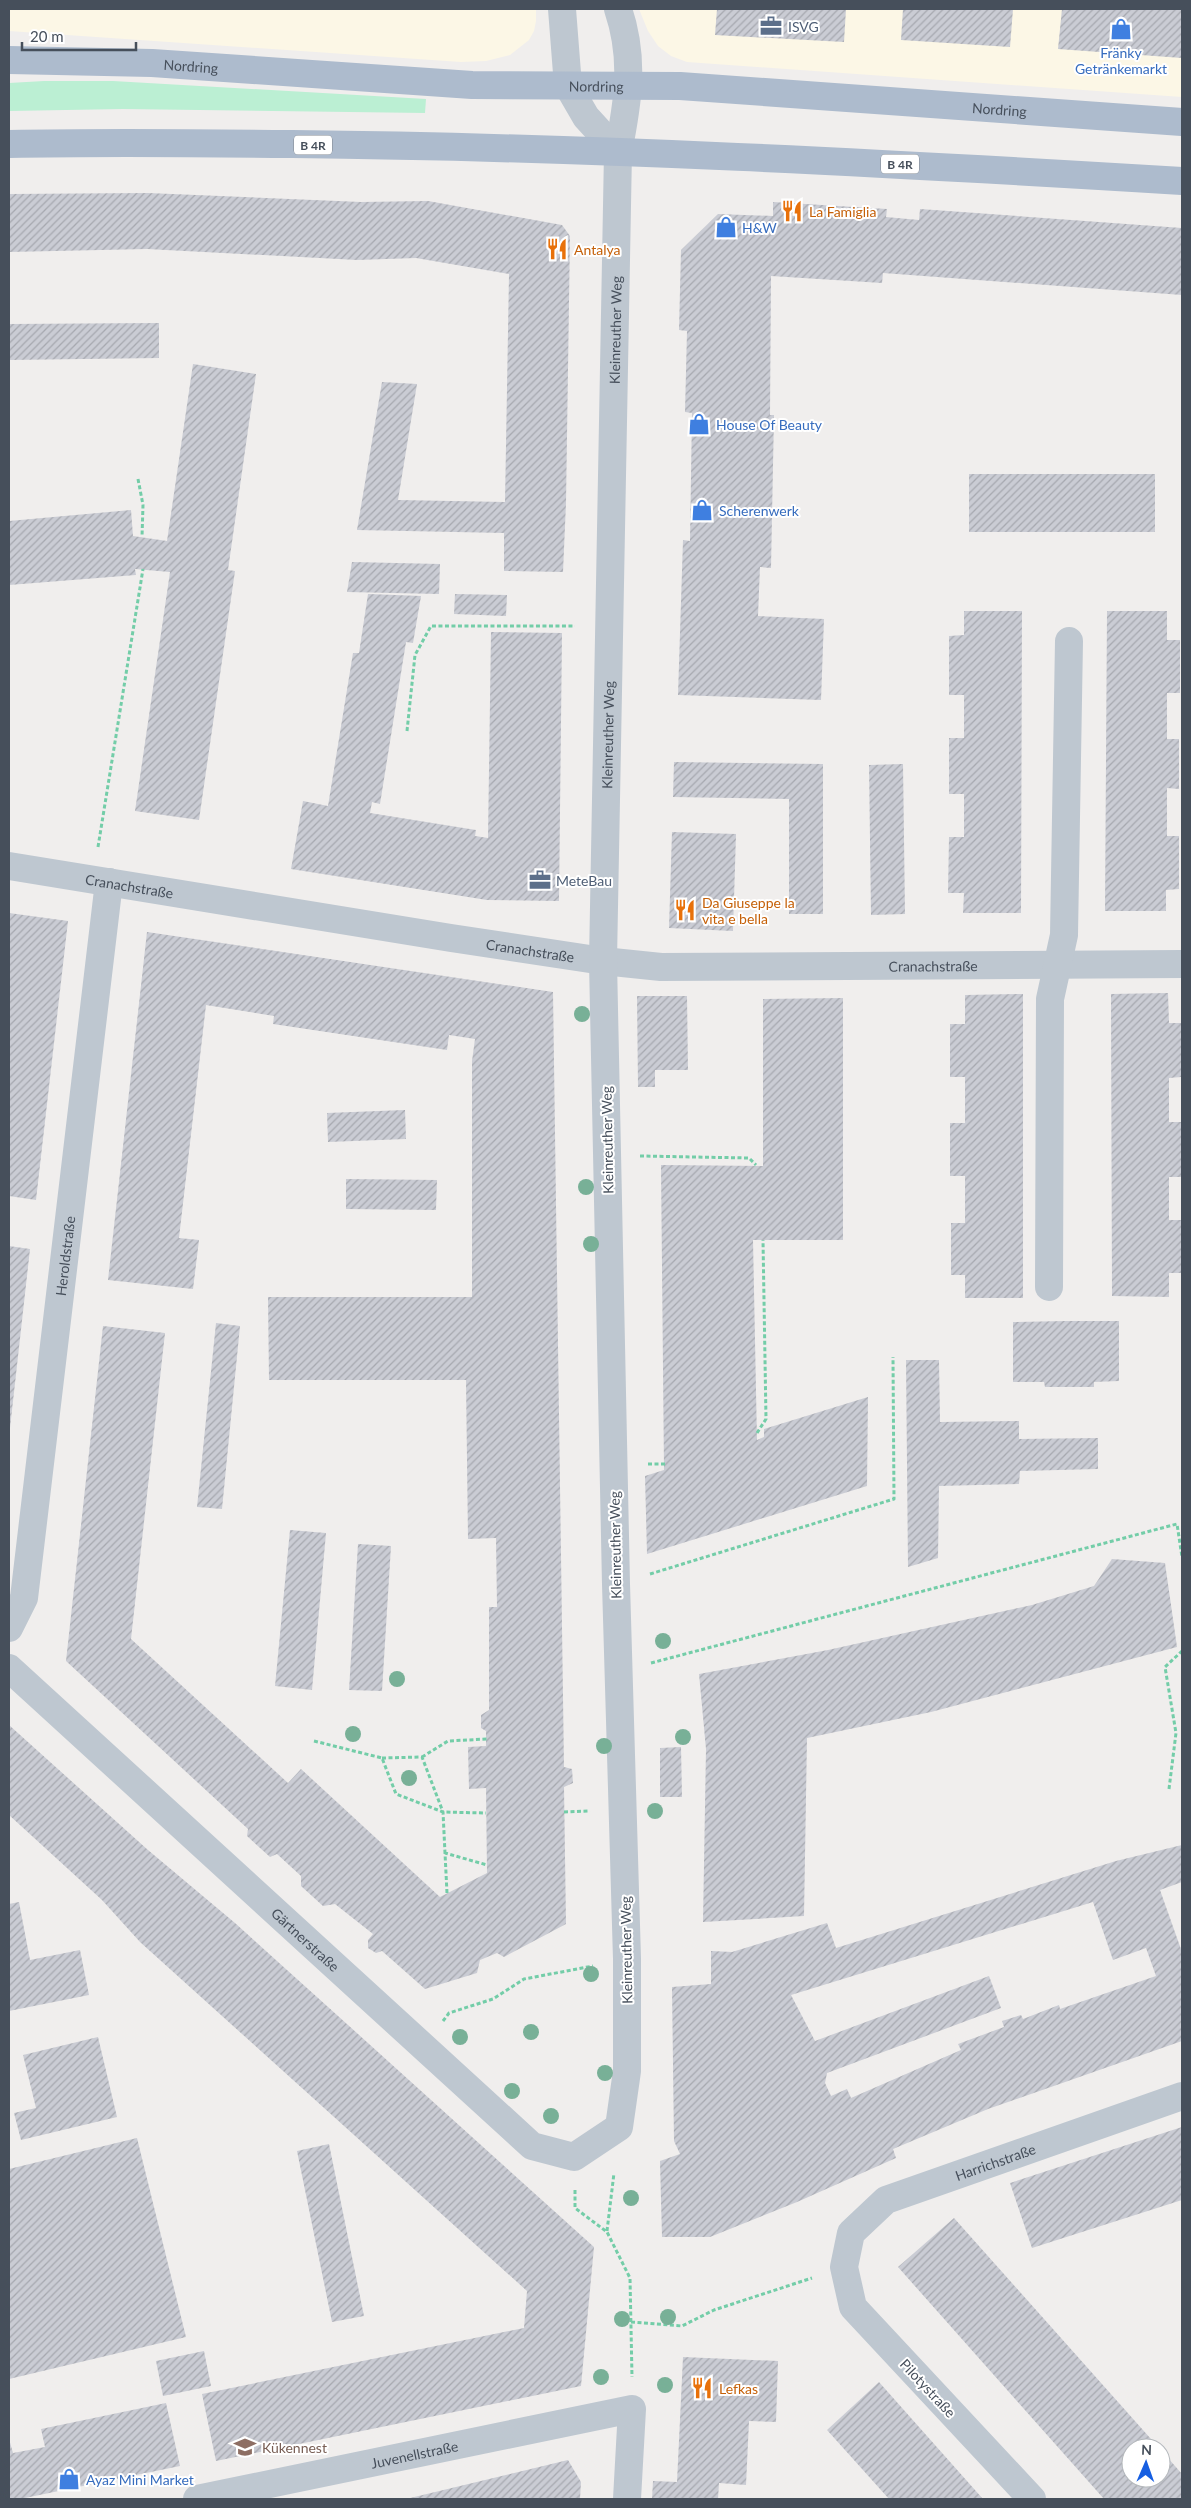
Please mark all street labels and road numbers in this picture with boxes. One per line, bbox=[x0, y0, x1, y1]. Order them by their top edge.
street label: Nordring bbox=[163, 55, 219, 76]
street label: Nordring bbox=[569, 77, 624, 94]
street label: Nordring bbox=[972, 98, 1027, 119]
road number: B 4R bbox=[294, 136, 332, 154]
road number: B 4R bbox=[881, 154, 919, 173]
street label: Kleinreuther Weg bbox=[605, 276, 624, 384]
street label: Kleinreuther Weg bbox=[598, 681, 617, 789]
street label: Cranachstraße bbox=[84, 870, 175, 901]
street label: Cranachstraße bbox=[485, 935, 576, 965]
street label: Cranachstraße bbox=[889, 957, 978, 974]
street label: Kleinreuther Weg bbox=[598, 1086, 616, 1194]
street label: Heroldstraße bbox=[51, 1215, 78, 1297]
street label: Kleinreuther Weg bbox=[606, 1491, 624, 1599]
street label: Kleinreuther Weg bbox=[617, 1896, 635, 2004]
street label: Gärtnerstraße bbox=[268, 1904, 343, 1975]
street label: Harrichstraße bbox=[953, 2140, 1038, 2184]
street label: Pilotystraße bbox=[897, 2355, 959, 2421]
street label: Juvenellstraße bbox=[369, 2437, 459, 2471]

